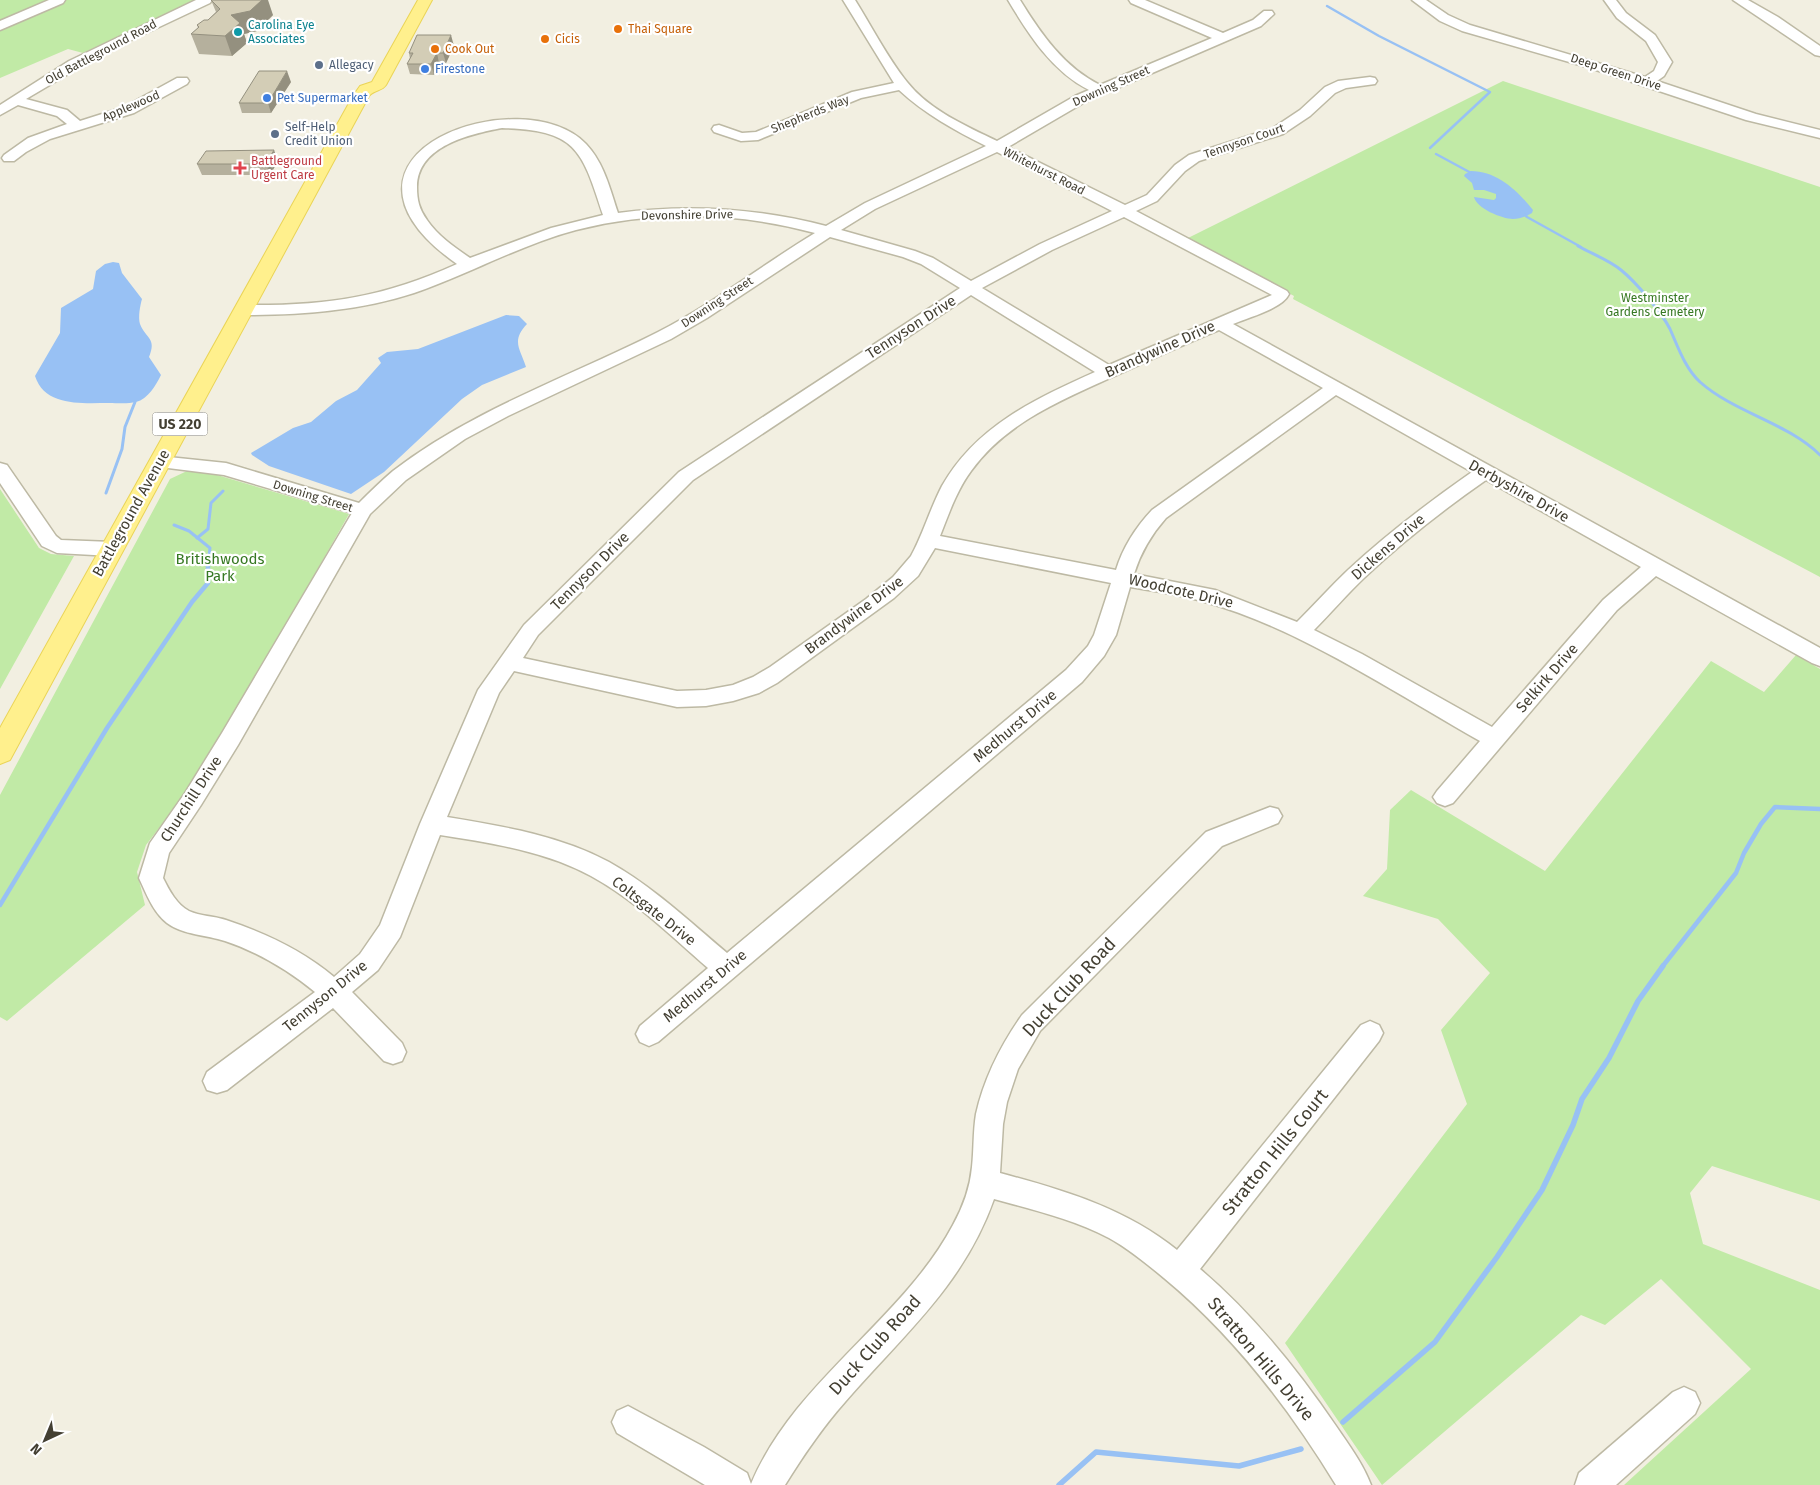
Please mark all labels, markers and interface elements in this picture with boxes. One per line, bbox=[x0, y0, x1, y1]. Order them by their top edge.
street label: Old Battleground Road bbox=[43, 17, 159, 87]
place label: Carolina Eye Associates bbox=[248, 18, 315, 46]
place label: Thai Square bbox=[628, 22, 692, 36]
marker: Thai Square bbox=[612, 23, 624, 35]
marker: Carolina Eye Associates bbox=[232, 26, 244, 38]
place label: Cicis bbox=[555, 32, 580, 46]
marker: Cicis bbox=[539, 33, 551, 45]
place label: Cook Out bbox=[445, 42, 495, 56]
marker: Cook Out bbox=[429, 43, 441, 55]
street label: Deep Green Drive bbox=[1569, 51, 1663, 93]
place label: Allegacy bbox=[329, 58, 374, 72]
marker: Allegacy bbox=[313, 59, 325, 71]
place label: Firestone bbox=[435, 62, 485, 76]
marker: Firestone bbox=[419, 63, 431, 75]
street label: Downing Street bbox=[1070, 63, 1152, 109]
street label: Applewood bbox=[100, 88, 162, 124]
place label: Pet Supermarket bbox=[277, 91, 369, 105]
marker: Pet Supermarket bbox=[261, 92, 273, 104]
street label: Shepherds Way bbox=[769, 92, 851, 136]
place label: Self-Help Credit Union bbox=[285, 120, 353, 148]
street label: Tennyson Court bbox=[1202, 120, 1287, 161]
marker: Self-Help Credit Union bbox=[269, 128, 281, 140]
street label: Whitehurst Road bbox=[1001, 144, 1087, 198]
place label: Battleground Urgent Care bbox=[251, 154, 322, 182]
marker: Battleground Urgent Care bbox=[233, 161, 247, 175]
street label: Devonshire Drive bbox=[641, 207, 733, 223]
street label: Downing Street bbox=[678, 273, 756, 330]
street label: Tennyson Drive bbox=[863, 291, 959, 363]
park label: Westminster Gardens Cemetery bbox=[1606, 291, 1705, 319]
street label: Brandywine Drive bbox=[1102, 317, 1218, 381]
road number: US 220 bbox=[152, 412, 208, 436]
street label: Battleground Avenue bbox=[89, 446, 173, 580]
street label: Derbyshire Drive bbox=[1465, 456, 1573, 526]
street label: Downing Street bbox=[271, 477, 355, 515]
street label: Dickens Drive bbox=[1347, 510, 1429, 584]
street label: Tennyson Drive bbox=[547, 528, 633, 614]
park label: Britishwoods Park bbox=[176, 550, 264, 585]
street label: Woodcote Drive bbox=[1127, 570, 1235, 612]
street label: Brandywine Drive bbox=[801, 572, 907, 658]
street label: Selkirk Drive bbox=[1512, 640, 1582, 716]
street label: Medhurst Drive bbox=[970, 686, 1060, 766]
street label: Churchill Drive bbox=[156, 752, 226, 846]
street label: Coltsgate Drive bbox=[608, 873, 700, 949]
street label: Duck Club Road bbox=[1018, 933, 1120, 1041]
street label: Medhurst Drive bbox=[660, 946, 750, 1026]
street label: Tennyson Drive bbox=[279, 956, 371, 1036]
street label: Stratton Hills Court bbox=[1217, 1084, 1333, 1220]
street label: Duck Club Road bbox=[824, 1290, 926, 1400]
street label: Stratton Hills Drive bbox=[1203, 1293, 1319, 1425]
north arrow bbox=[20, 1415, 70, 1465]
text: N bbox=[27, 1440, 46, 1458]

